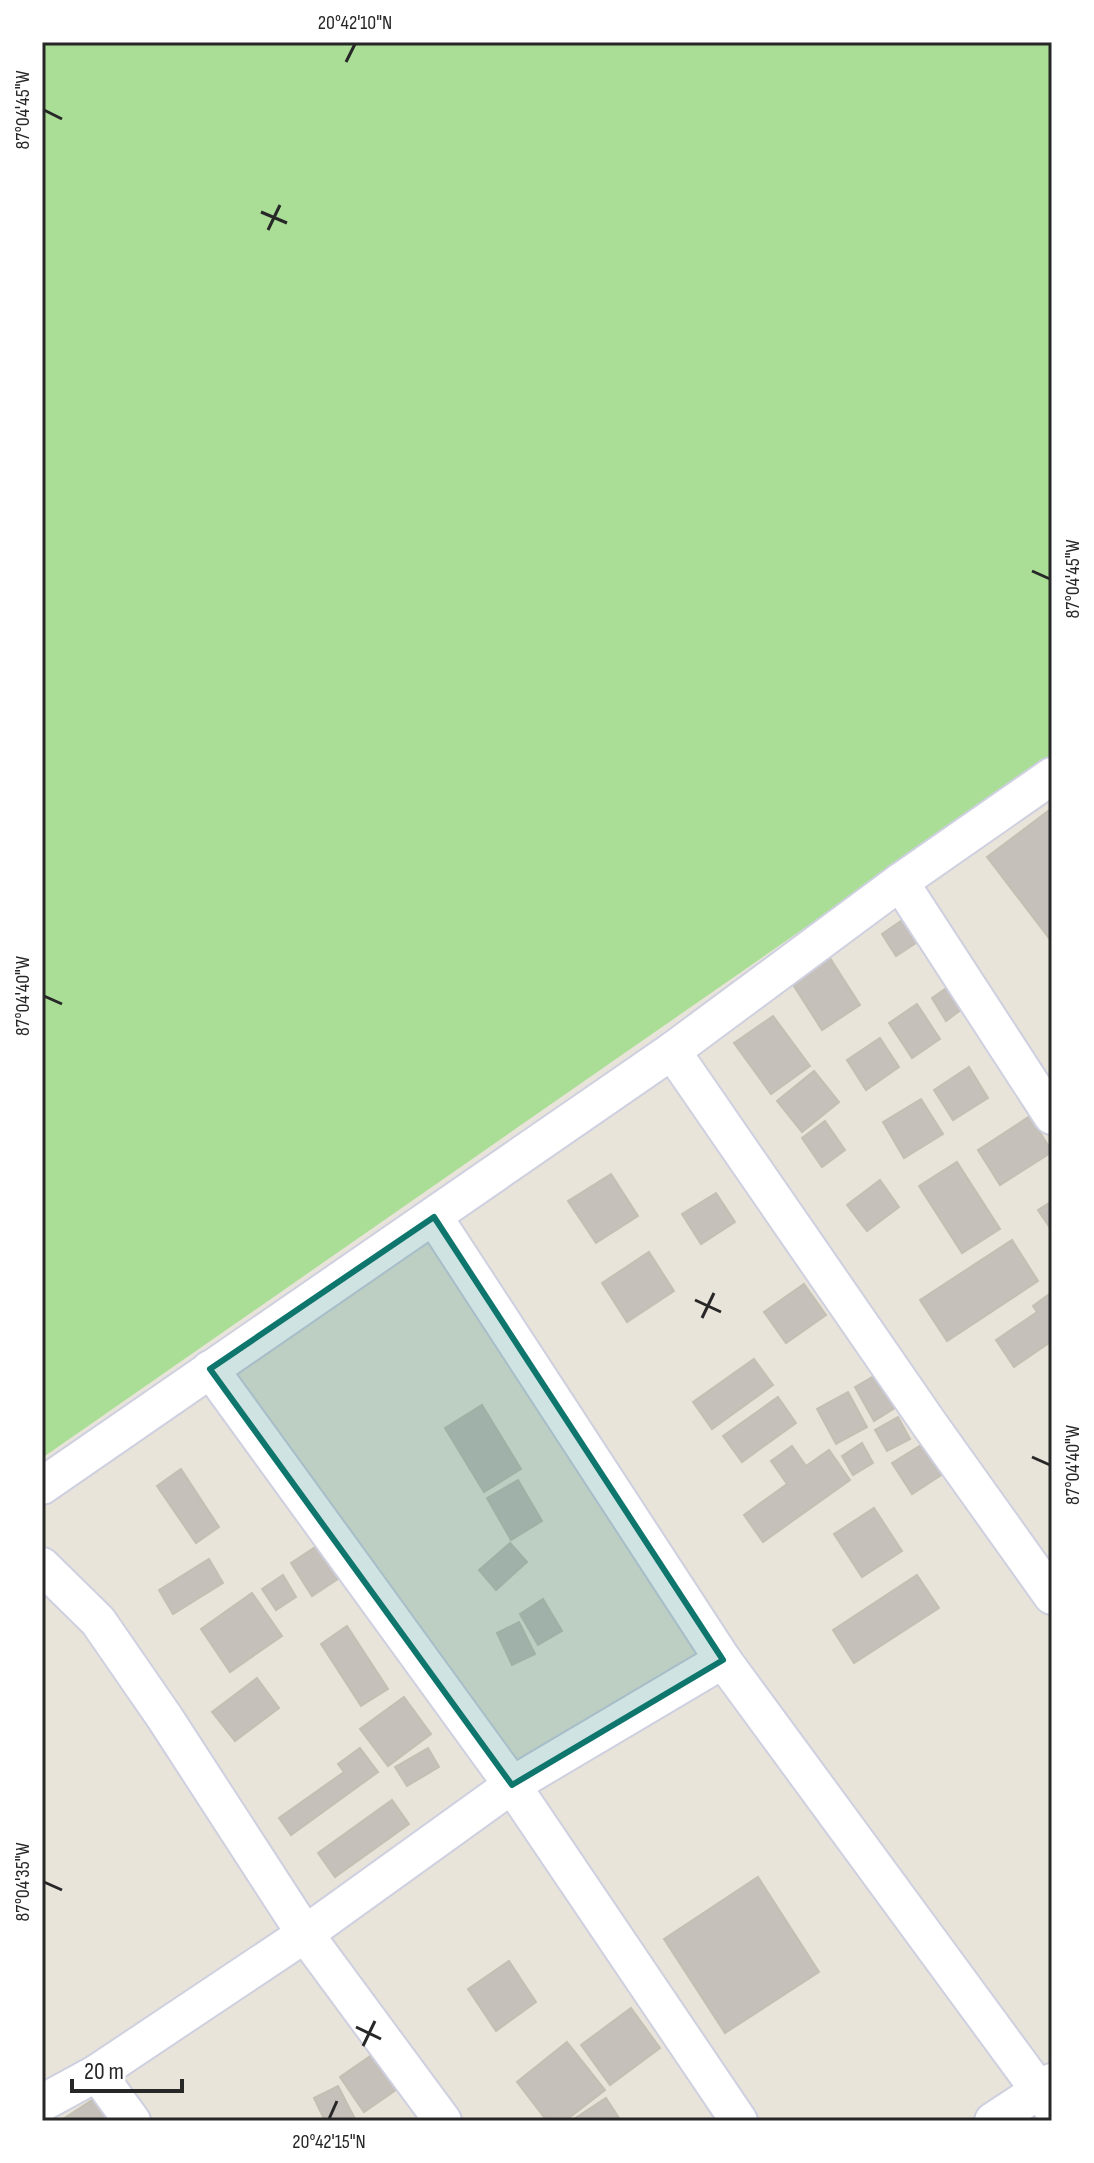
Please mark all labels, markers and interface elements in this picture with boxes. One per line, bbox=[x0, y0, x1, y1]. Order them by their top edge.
text: 20°42'10"N bbox=[318, 11, 392, 35]
text: 87°04'45"W bbox=[11, 70, 35, 150]
text: 87°04'45"W bbox=[1061, 539, 1085, 619]
text: 87°04'40"W bbox=[11, 956, 35, 1036]
text: 87°04'40"W bbox=[1061, 1425, 1085, 1505]
text: 87°04'35"W bbox=[11, 1842, 35, 1922]
scale bar bbox=[72, 2043, 182, 2093]
text: 20 m bbox=[84, 2057, 124, 2086]
text: 20°42'15"N bbox=[292, 2130, 366, 2154]

